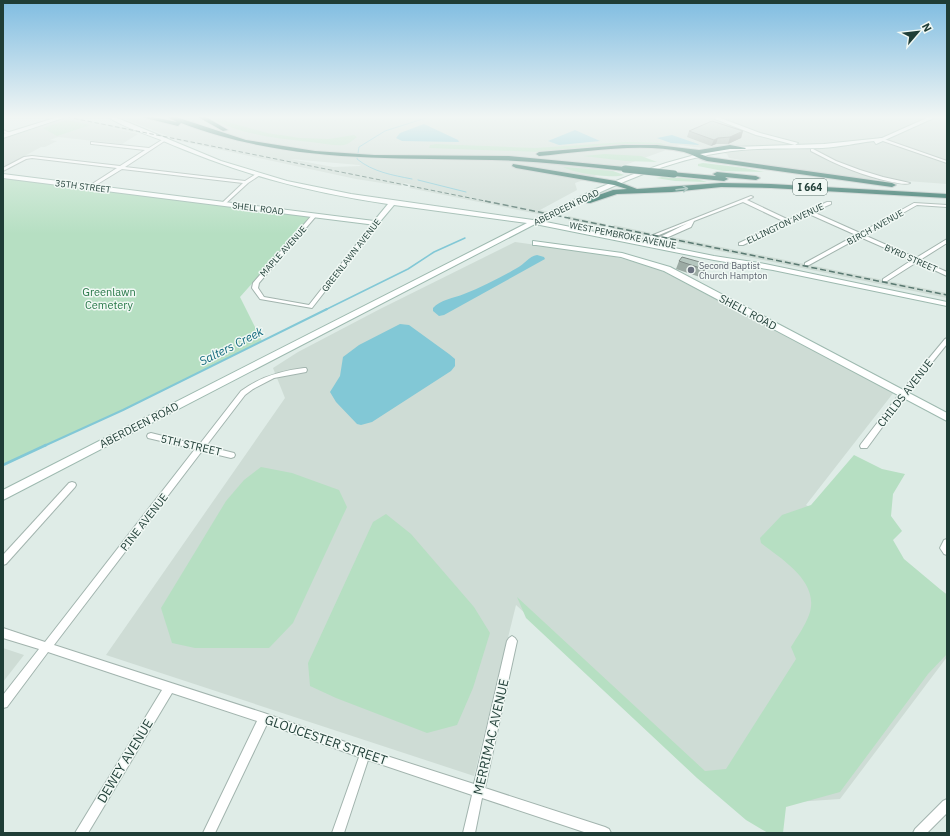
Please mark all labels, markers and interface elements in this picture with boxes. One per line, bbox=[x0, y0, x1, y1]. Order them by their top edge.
north arrow bbox=[898, 12, 938, 52]
text: N bbox=[919, 21, 935, 34]
street label: 35TH STREET bbox=[54, 177, 112, 195]
road number: I 664 bbox=[793, 179, 827, 195]
one-way arrow bbox=[675, 185, 688, 193]
street label: ABERDEEN ROAD bbox=[532, 186, 600, 228]
street label: SHELL ROAD bbox=[232, 199, 284, 217]
street label: ELLINGTON AVENUE bbox=[745, 200, 825, 246]
street label: BIRCH AVENUE bbox=[845, 207, 905, 247]
street label: GREENLAWN AVENUE bbox=[319, 216, 383, 294]
street label: WEST PEMBROKE AVENUE bbox=[569, 219, 677, 251]
street label: MAPLE AVENUE bbox=[257, 223, 309, 279]
street label: BYRD STREET bbox=[883, 241, 939, 275]
place label: Second Baptist Church Hampton bbox=[699, 260, 767, 281]
marker: Second Baptist Church Hampton bbox=[686, 265, 696, 275]
park label: Greenlawn Cemetery bbox=[82, 285, 136, 312]
street label: SHELL ROAD bbox=[717, 291, 779, 333]
water label: Salters Creek bbox=[196, 323, 266, 369]
street label: CHILDS AVENUE bbox=[874, 356, 936, 430]
street label: ABERDEEN ROAD bbox=[97, 399, 181, 451]
street label: 5TH STREET bbox=[159, 431, 223, 459]
street label: PINE AVENUE bbox=[117, 490, 171, 554]
street label: MERRIMAC AVENUE bbox=[469, 677, 513, 797]
street label: GLOUCESTER STREET bbox=[263, 711, 390, 769]
street label: DEWEY AVENUE bbox=[93, 716, 157, 806]

